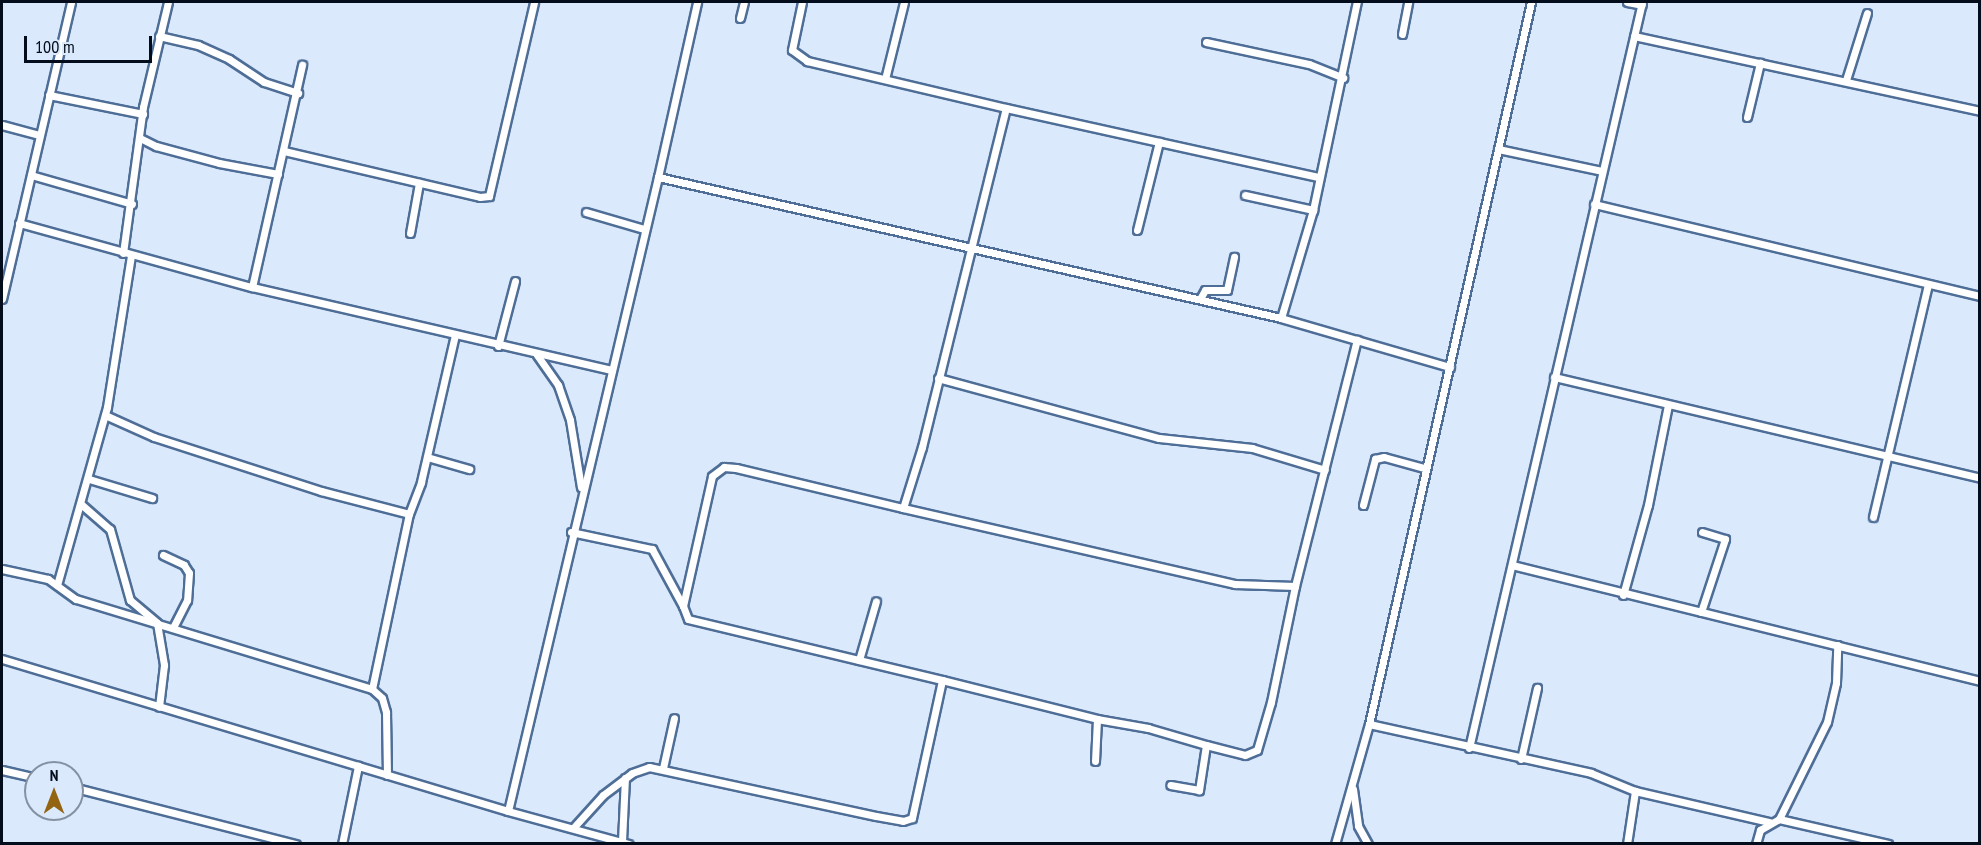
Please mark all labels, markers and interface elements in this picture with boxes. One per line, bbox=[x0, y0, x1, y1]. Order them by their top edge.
scale bar bbox=[27, 24, 154, 62]
text: 100 m bbox=[35, 35, 75, 58]
north arrow bbox=[24, 761, 84, 821]
text: N bbox=[50, 765, 58, 785]

